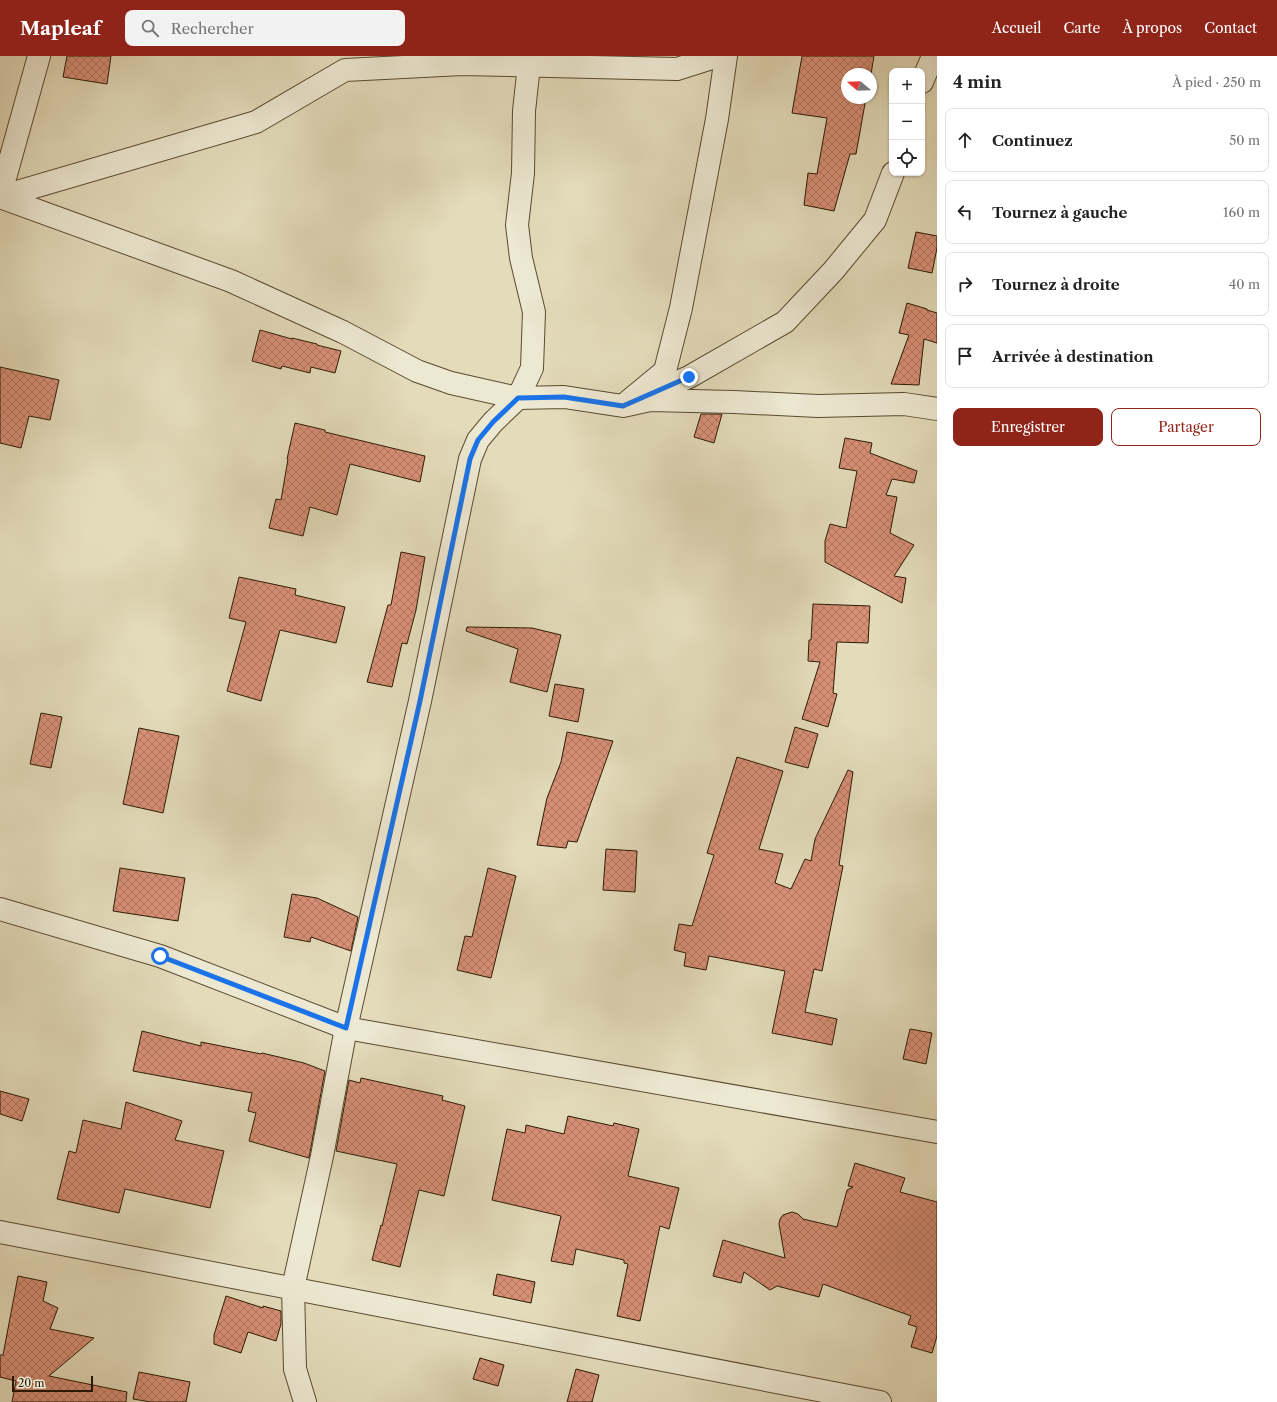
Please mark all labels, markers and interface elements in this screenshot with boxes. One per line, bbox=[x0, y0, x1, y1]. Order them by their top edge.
search box bbox=[125, 10, 405, 46]
text: Mapleaf bbox=[20, 17, 101, 40]
icon: search bbox=[139, 17, 161, 39]
text: Rechercher bbox=[171, 19, 254, 38]
text: Accueil bbox=[992, 19, 1042, 37]
text: Carte bbox=[1064, 19, 1100, 37]
text: À propos bbox=[1122, 19, 1182, 37]
text: Contact bbox=[1204, 19, 1257, 37]
north arrow bbox=[841, 68, 877, 104]
map controls bbox=[889, 68, 925, 176]
button: + bbox=[889, 68, 925, 104]
text: 4 min bbox=[953, 72, 1002, 92]
text: À pied · 250 m bbox=[1172, 74, 1261, 90]
button: − bbox=[889, 104, 925, 140]
icon: ahead bbox=[954, 129, 976, 151]
text: Continuez bbox=[992, 131, 1073, 150]
text: 50 m bbox=[1229, 132, 1260, 148]
button: locate bbox=[889, 140, 925, 176]
icon: left bbox=[954, 201, 976, 223]
text: Tournez à gauche bbox=[992, 203, 1128, 222]
text: 160 m bbox=[1223, 204, 1260, 220]
icon: right bbox=[954, 273, 976, 295]
text: Tournez à droite bbox=[992, 275, 1120, 294]
text: 40 m bbox=[1229, 276, 1260, 292]
icon: arrive bbox=[954, 345, 976, 367]
text: Arrivée à destination bbox=[992, 347, 1154, 366]
route end bbox=[680, 368, 698, 386]
button: Enregistrer bbox=[953, 408, 1103, 446]
button: Partager bbox=[1111, 408, 1261, 446]
route start bbox=[151, 947, 169, 965]
scale bar bbox=[12, 1374, 93, 1393]
text: 20 m bbox=[18, 1376, 44, 1390]

